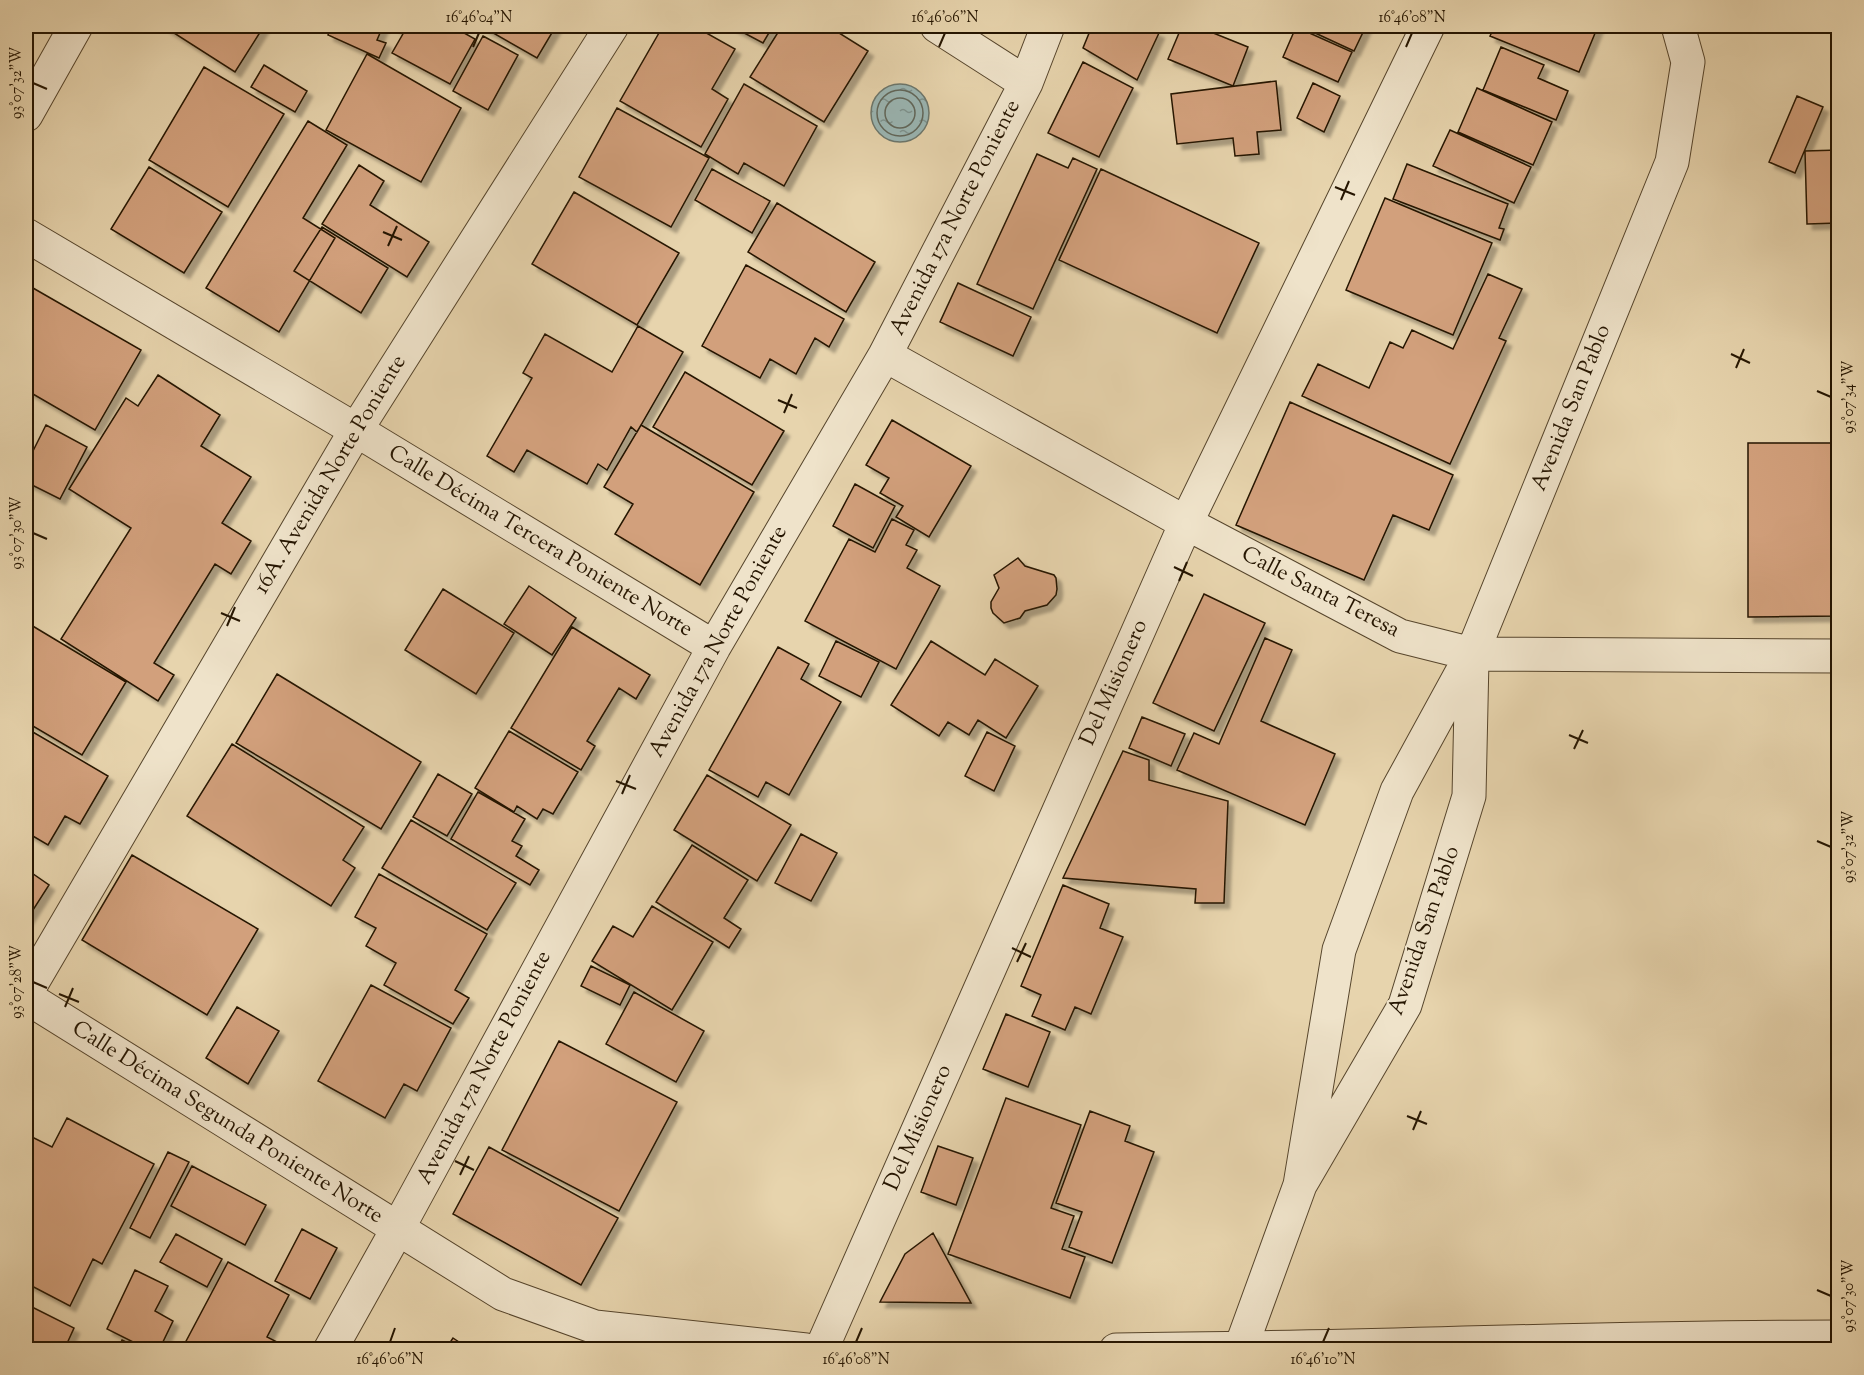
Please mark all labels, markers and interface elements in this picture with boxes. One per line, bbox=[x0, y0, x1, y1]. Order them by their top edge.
text: 16°46'04"N bbox=[446, 8, 512, 29]
text: 16°46'06"N bbox=[911, 8, 979, 29]
text: 16°46'08"N bbox=[1378, 8, 1446, 29]
text: 93°07'32"W bbox=[7, 47, 28, 119]
street label: Avenida 17a Norte Poniente bbox=[883, 94, 1029, 342]
street label: Avenida San Pablo bbox=[1524, 320, 1620, 496]
street label: 16A. Avenida Norte Poniente bbox=[247, 349, 415, 601]
text: 93°07'34"W bbox=[1839, 360, 1860, 433]
street label: Calle Décima Tercera Poniente Norte bbox=[382, 438, 698, 646]
text: 93°07'30"W bbox=[7, 496, 28, 569]
street label: Avenida 17a Norte Poniente bbox=[642, 520, 796, 764]
street label: Calle Santa Teresa bbox=[1235, 539, 1405, 647]
street label: Del Misionero bbox=[1073, 615, 1157, 751]
text: 93°07'32"W bbox=[1839, 811, 1860, 883]
street label: Avenida San Pablo bbox=[1381, 842, 1469, 1020]
text: 93°07'28"W bbox=[7, 945, 28, 1019]
street label: Avenida 17a Norte Poniente bbox=[410, 945, 560, 1191]
street label: Calle Décima Segunda Poniente Norte bbox=[65, 1014, 389, 1232]
street label: Del Misionero bbox=[877, 1060, 961, 1196]
text: 93°07'30"W bbox=[1839, 1259, 1860, 1332]
text: 16°46'06"N bbox=[356, 1350, 424, 1371]
text: 16°46'08"N bbox=[822, 1350, 890, 1371]
text: 16°46'10"N bbox=[1290, 1350, 1356, 1371]

